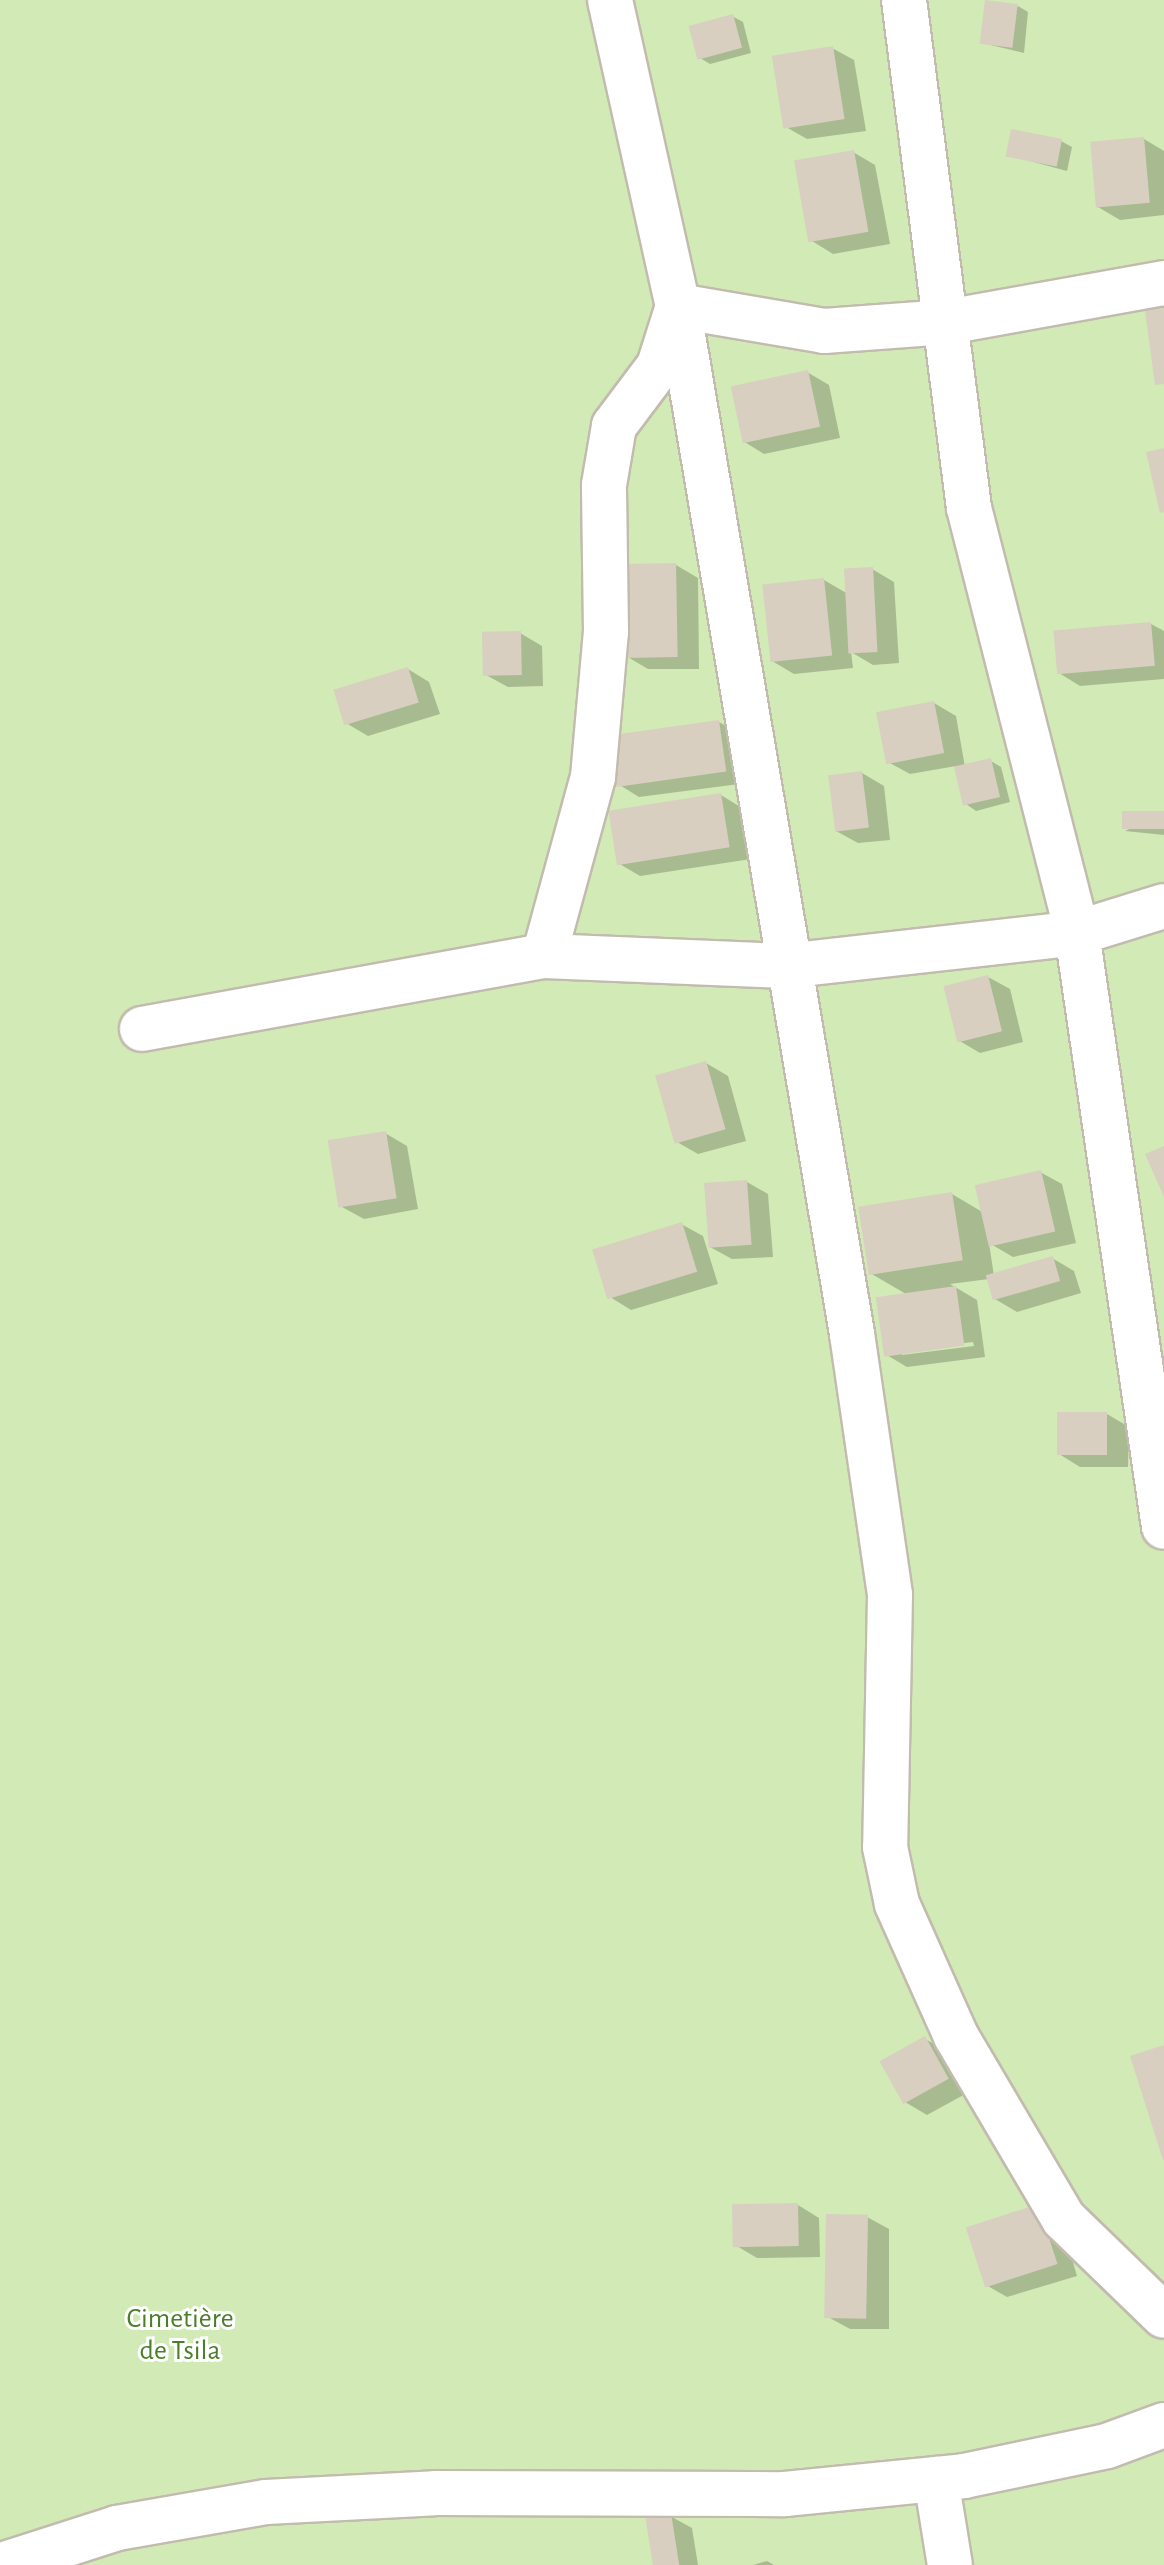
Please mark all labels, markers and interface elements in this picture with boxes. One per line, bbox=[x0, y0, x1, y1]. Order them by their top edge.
park label: Cimetière de Tsila bbox=[126, 2302, 234, 2368]

